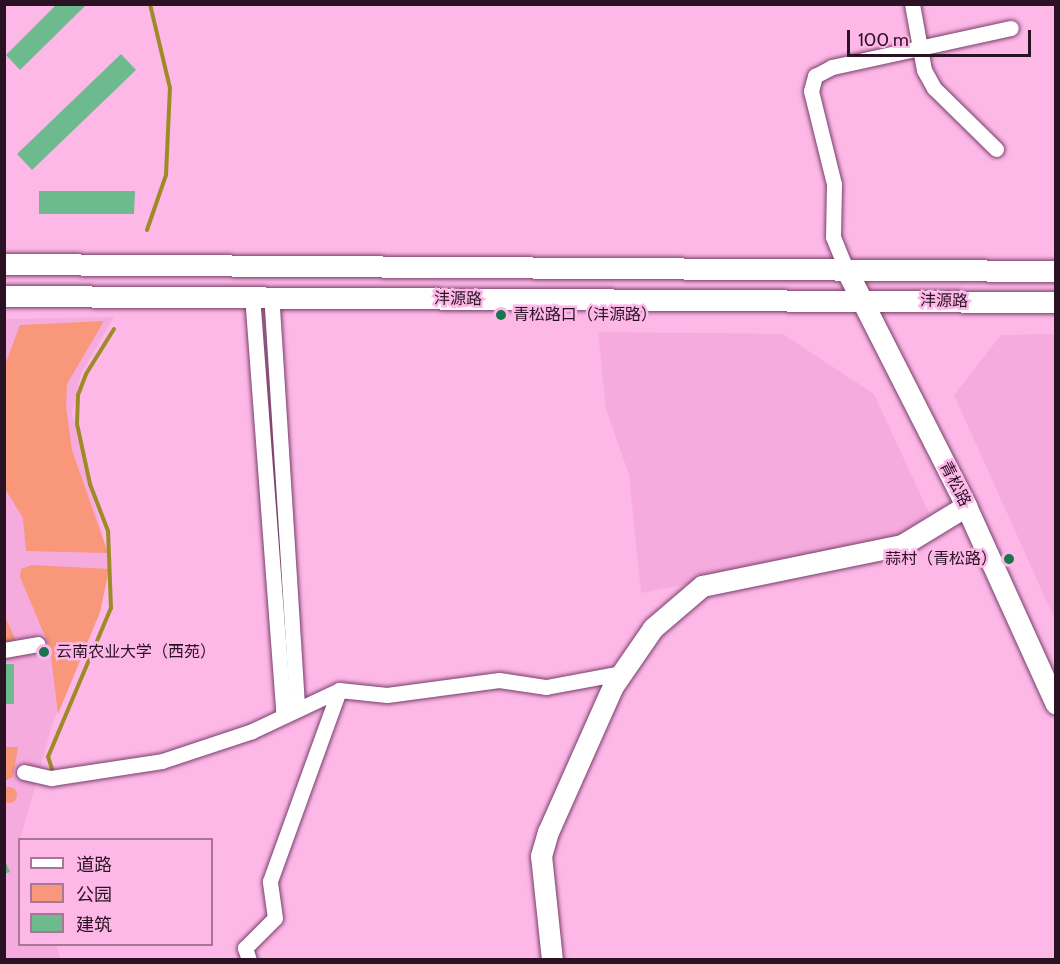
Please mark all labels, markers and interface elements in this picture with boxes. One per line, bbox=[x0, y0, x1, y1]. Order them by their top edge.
scale bar bbox=[850, 18, 1034, 56]
text: 100 m bbox=[858, 29, 909, 51]
street label: 沣源路 bbox=[434, 289, 482, 309]
street label: 沣源路 bbox=[920, 291, 968, 311]
place label: 青松路口（沣源路） bbox=[513, 305, 657, 325]
marker: 青松路口（沣源路） bbox=[494, 308, 508, 322]
street label: 青松路 bbox=[936, 458, 974, 510]
place label: 蒜村（青松路） bbox=[885, 549, 997, 569]
marker: 蒜村（青松路） bbox=[1002, 552, 1016, 566]
place label: 云南农业大学（西苑） bbox=[56, 642, 216, 662]
marker: 云南农业大学（西苑） bbox=[37, 645, 51, 659]
legend bbox=[18, 838, 213, 946]
text: 道路 bbox=[76, 854, 112, 876]
text: 公园 bbox=[76, 884, 112, 906]
text: 建筑 bbox=[76, 914, 112, 936]

